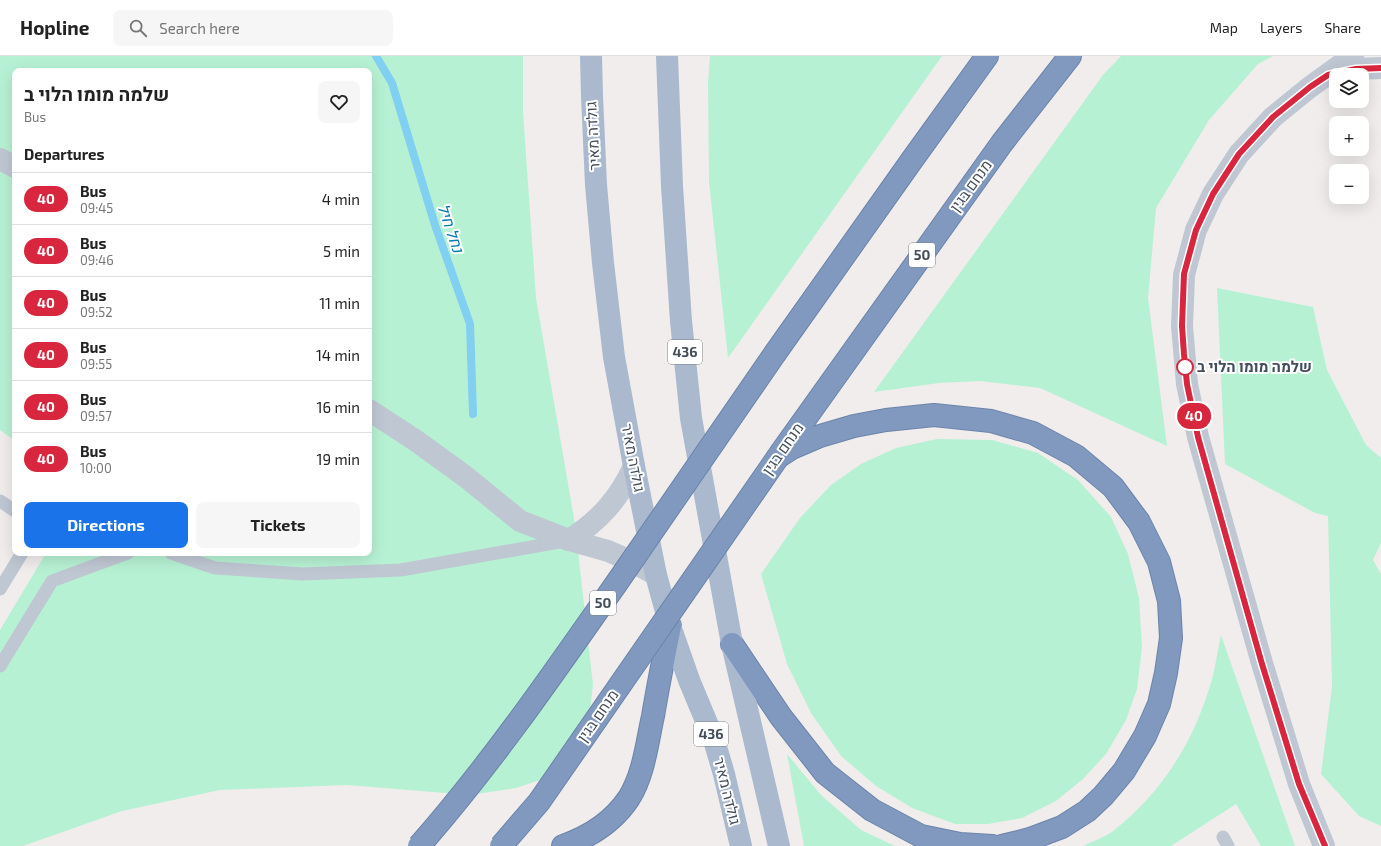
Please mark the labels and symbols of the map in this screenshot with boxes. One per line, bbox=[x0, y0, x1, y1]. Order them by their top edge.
street label: גולדה מאיר bbox=[581, 101, 603, 171]
street label: מנחם בגין bbox=[945, 156, 995, 215]
water label: נחל חיל bbox=[434, 201, 469, 256]
road number: 50 bbox=[909, 243, 935, 267]
road number: 436 bbox=[668, 340, 702, 364]
place label: שלמה מומו הלוי ב bbox=[1197, 357, 1312, 375]
marker: שלמה מומו הלוי ב bbox=[1176, 358, 1194, 376]
line badge: 40 bbox=[1176, 403, 1212, 429]
street label: מנחם בגין bbox=[758, 419, 807, 478]
street label: גולדה מאיר bbox=[619, 422, 649, 494]
road number: 50 bbox=[590, 591, 616, 615]
street label: מנחם בגין bbox=[573, 686, 622, 745]
road number: 436 bbox=[694, 722, 728, 746]
street label: גולדה מאיר bbox=[711, 755, 745, 827]

